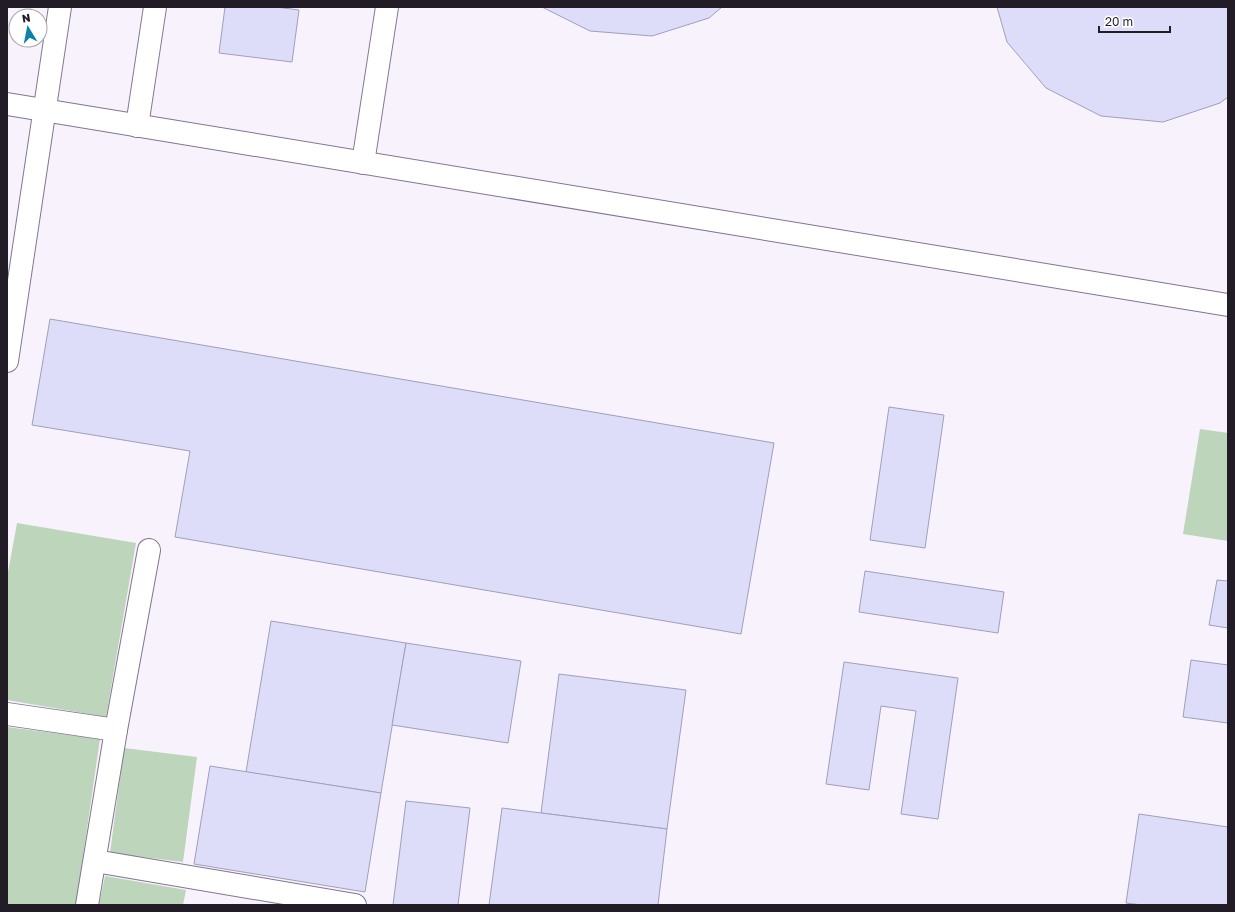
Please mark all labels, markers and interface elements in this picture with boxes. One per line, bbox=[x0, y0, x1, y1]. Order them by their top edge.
north arrow bbox=[8, 8, 48, 48]
scale bar bbox=[1099, 8, 1170, 34]
text: N bbox=[21, 11, 31, 25]
text: 20 m bbox=[1105, 14, 1133, 29]

